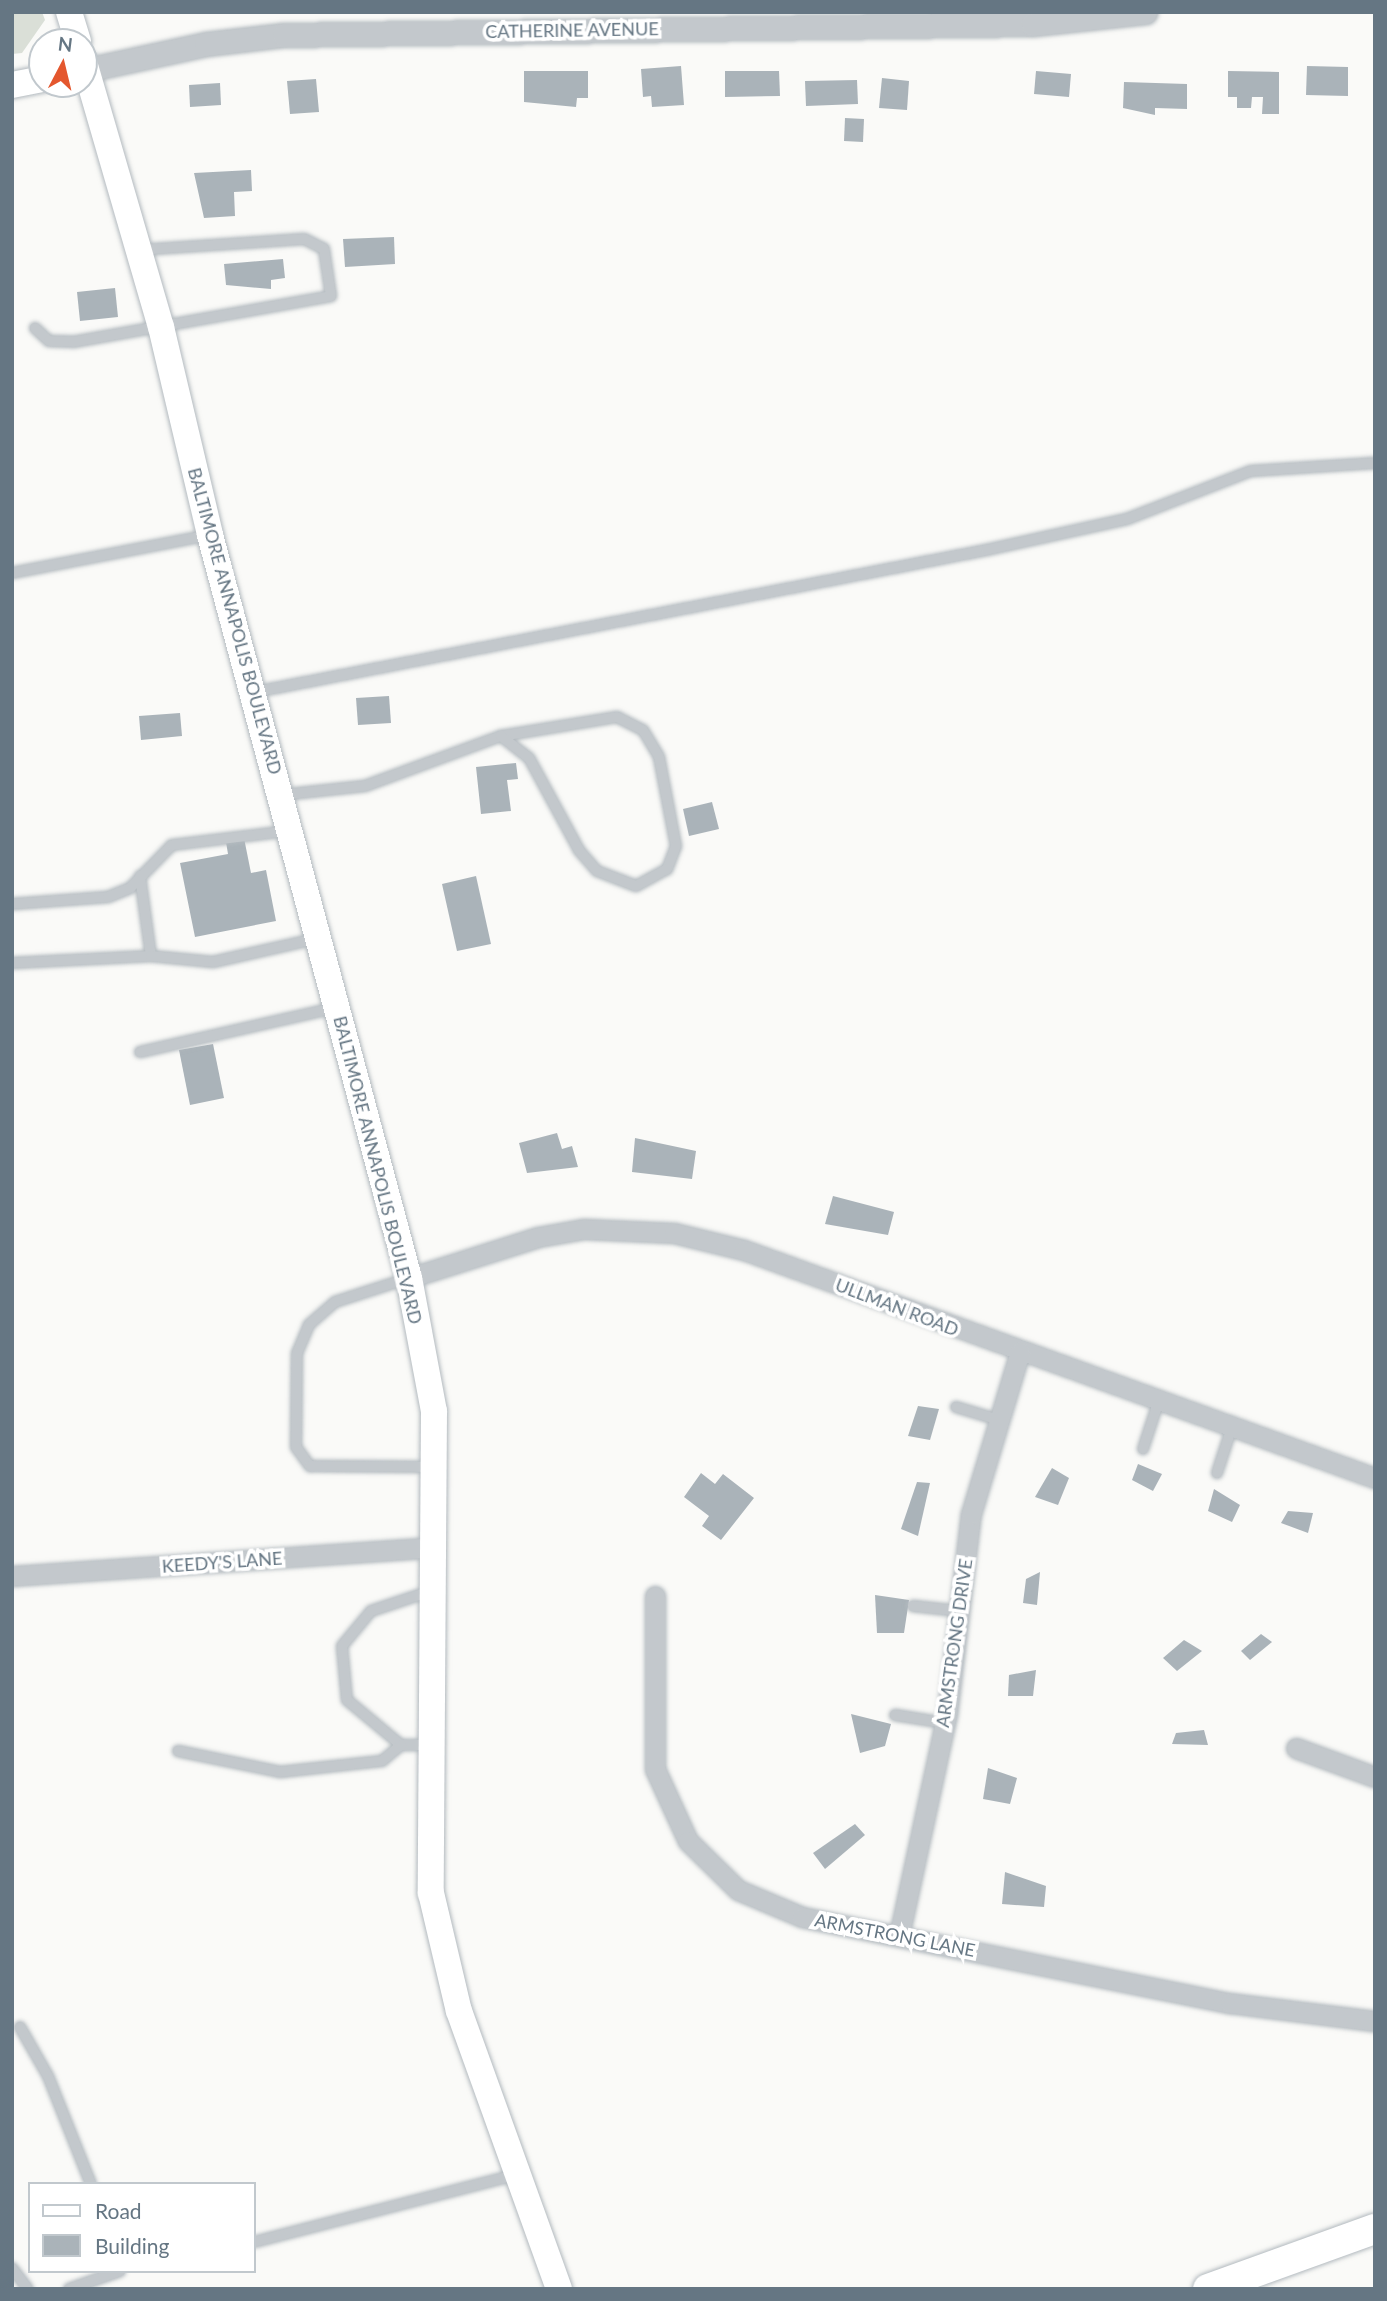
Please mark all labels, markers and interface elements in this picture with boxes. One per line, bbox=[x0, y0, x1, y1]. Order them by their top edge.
street label: CATHERINE AVENUE bbox=[485, 18, 659, 42]
north arrow bbox=[28, 28, 98, 98]
text: N bbox=[57, 31, 74, 56]
street label: BALTIMORE ANNAPOLIS BOULEVARD bbox=[184, 465, 286, 777]
street label: BALTIMORE ANNAPOLIS BOULEVARD bbox=[329, 1013, 427, 1327]
street label: ULLMAN ROAD bbox=[832, 1274, 962, 1340]
street label: KEEDY'S LANE bbox=[161, 1547, 283, 1577]
street label: ARMSTRONG DRIVE bbox=[931, 1557, 977, 1729]
street label: ARMSTRONG LANE bbox=[813, 1909, 977, 1961]
legend bbox=[28, 2182, 256, 2273]
text: Road bbox=[95, 2198, 142, 2223]
text: Building bbox=[95, 2233, 170, 2258]

